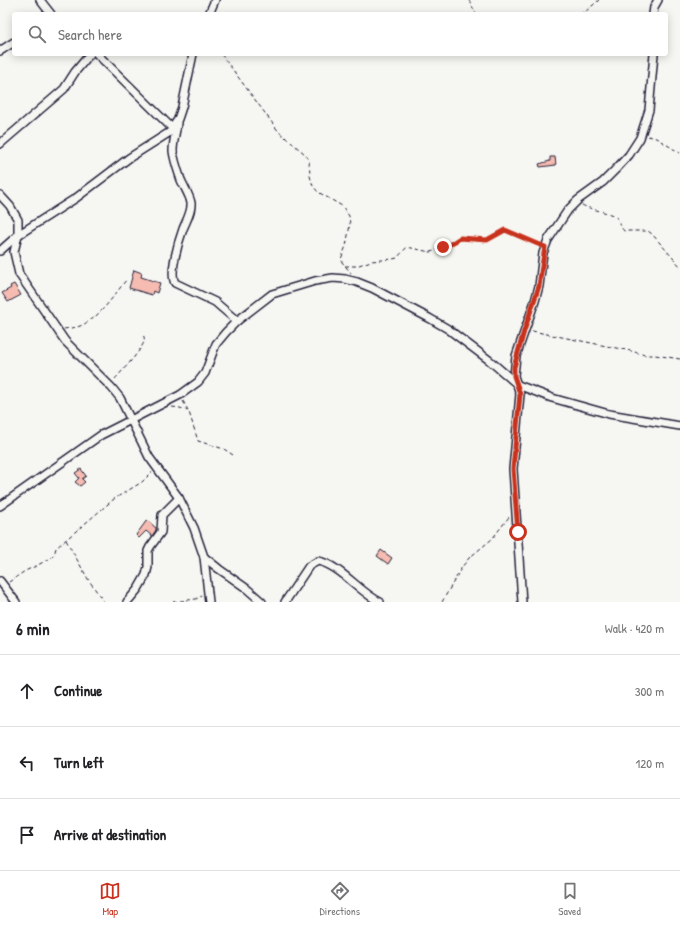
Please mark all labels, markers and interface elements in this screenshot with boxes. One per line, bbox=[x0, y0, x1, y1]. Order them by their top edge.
search box bbox=[12, 12, 668, 56]
icon: search bbox=[26, 23, 48, 45]
text: Search here bbox=[58, 24, 122, 45]
route end bbox=[434, 238, 452, 256]
route start bbox=[509, 523, 527, 541]
text: 6 min bbox=[16, 617, 50, 640]
text: Walk · 420 m bbox=[605, 619, 664, 637]
icon: ahead bbox=[16, 680, 38, 702]
text: Continue bbox=[54, 680, 102, 701]
text: 300 m bbox=[635, 682, 664, 700]
icon: left bbox=[16, 752, 38, 774]
text: Turn left bbox=[54, 752, 104, 773]
text: 120 m bbox=[636, 754, 664, 772]
icon: arrive bbox=[16, 824, 38, 846]
text: Arrive at destination bbox=[54, 824, 166, 845]
tab: Map bbox=[99, 880, 121, 918]
tab: Directions bbox=[320, 880, 360, 918]
tab: Saved bbox=[558, 880, 581, 918]

